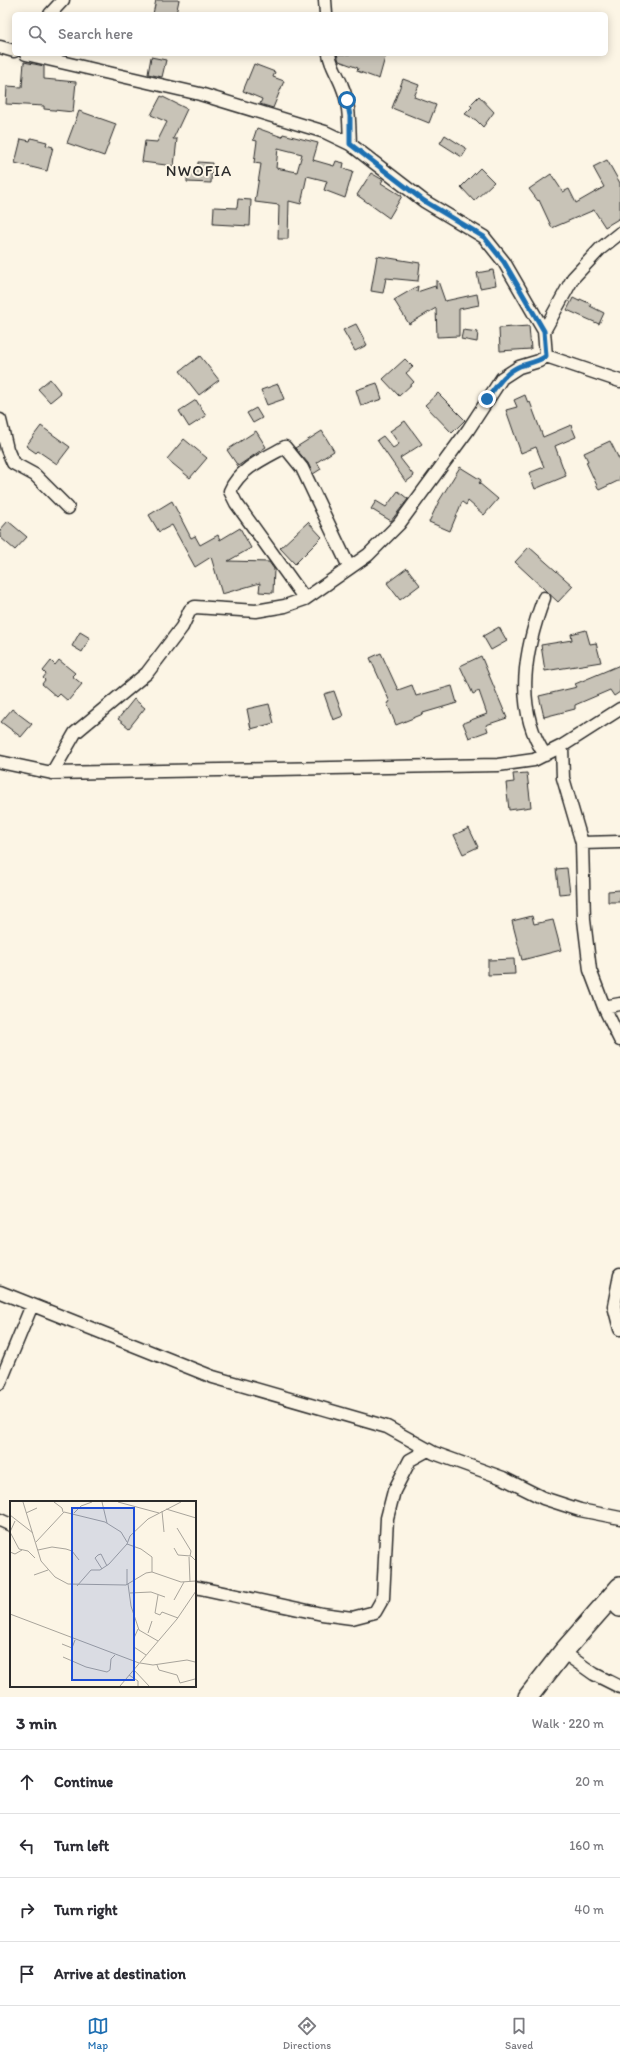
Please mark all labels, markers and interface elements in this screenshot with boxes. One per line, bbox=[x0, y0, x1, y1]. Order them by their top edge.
search box bbox=[12, 12, 608, 56]
icon: search bbox=[26, 23, 48, 45]
text: Search here bbox=[58, 25, 133, 43]
route start bbox=[338, 91, 356, 109]
district label: NWOFIA bbox=[166, 161, 232, 180]
route end bbox=[478, 390, 496, 408]
inset map bbox=[10, 1501, 196, 1687]
text: 3 min bbox=[16, 1713, 57, 1733]
text: Walk · 220 m bbox=[532, 1716, 604, 1731]
icon: ahead bbox=[16, 1771, 38, 1793]
text: Continue bbox=[54, 1773, 113, 1791]
text: 20 m bbox=[575, 1774, 604, 1789]
icon: left bbox=[16, 1835, 38, 1857]
text: Turn left bbox=[54, 1837, 109, 1855]
text: 160 m bbox=[569, 1838, 604, 1853]
icon: right bbox=[16, 1899, 38, 1921]
text: Turn right bbox=[54, 1901, 118, 1919]
text: 40 m bbox=[574, 1902, 604, 1917]
icon: arrive bbox=[16, 1963, 38, 1985]
text: Arrive at destination bbox=[54, 1965, 186, 1983]
tab: Map bbox=[87, 2015, 109, 2052]
tab: Directions bbox=[283, 2015, 331, 2052]
tab: Saved bbox=[505, 2015, 533, 2052]

